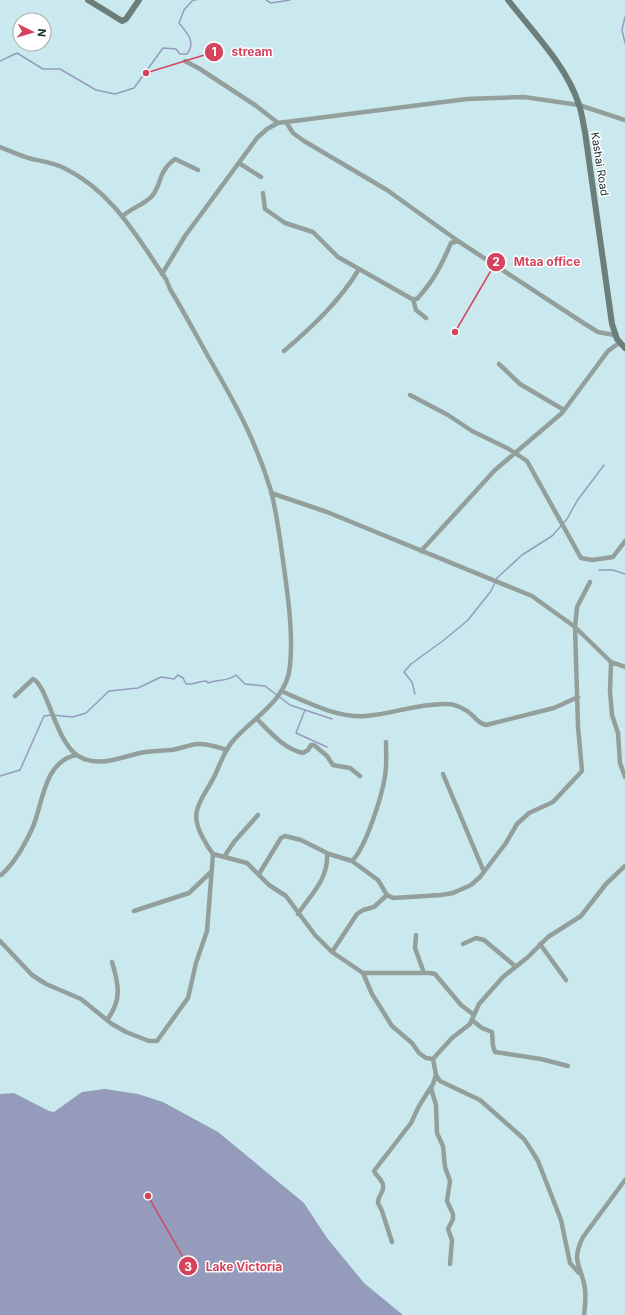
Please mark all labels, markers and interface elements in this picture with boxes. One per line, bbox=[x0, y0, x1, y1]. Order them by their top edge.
north arrow bbox=[12, 12, 52, 52]
text: N bbox=[35, 28, 49, 38]
callout: stream bbox=[204, 40, 281, 64]
text: 1 bbox=[211, 44, 217, 59]
text: stream bbox=[232, 44, 272, 59]
street label: Kashai Road bbox=[588, 131, 612, 197]
callout: Mtaa office bbox=[486, 250, 588, 274]
text: 2 bbox=[492, 254, 500, 269]
text: Mtaa office bbox=[514, 254, 580, 269]
callout: Lake Victoria bbox=[178, 1254, 291, 1278]
text: 3 bbox=[184, 1259, 192, 1274]
text: Lake Victoria bbox=[206, 1259, 282, 1274]

